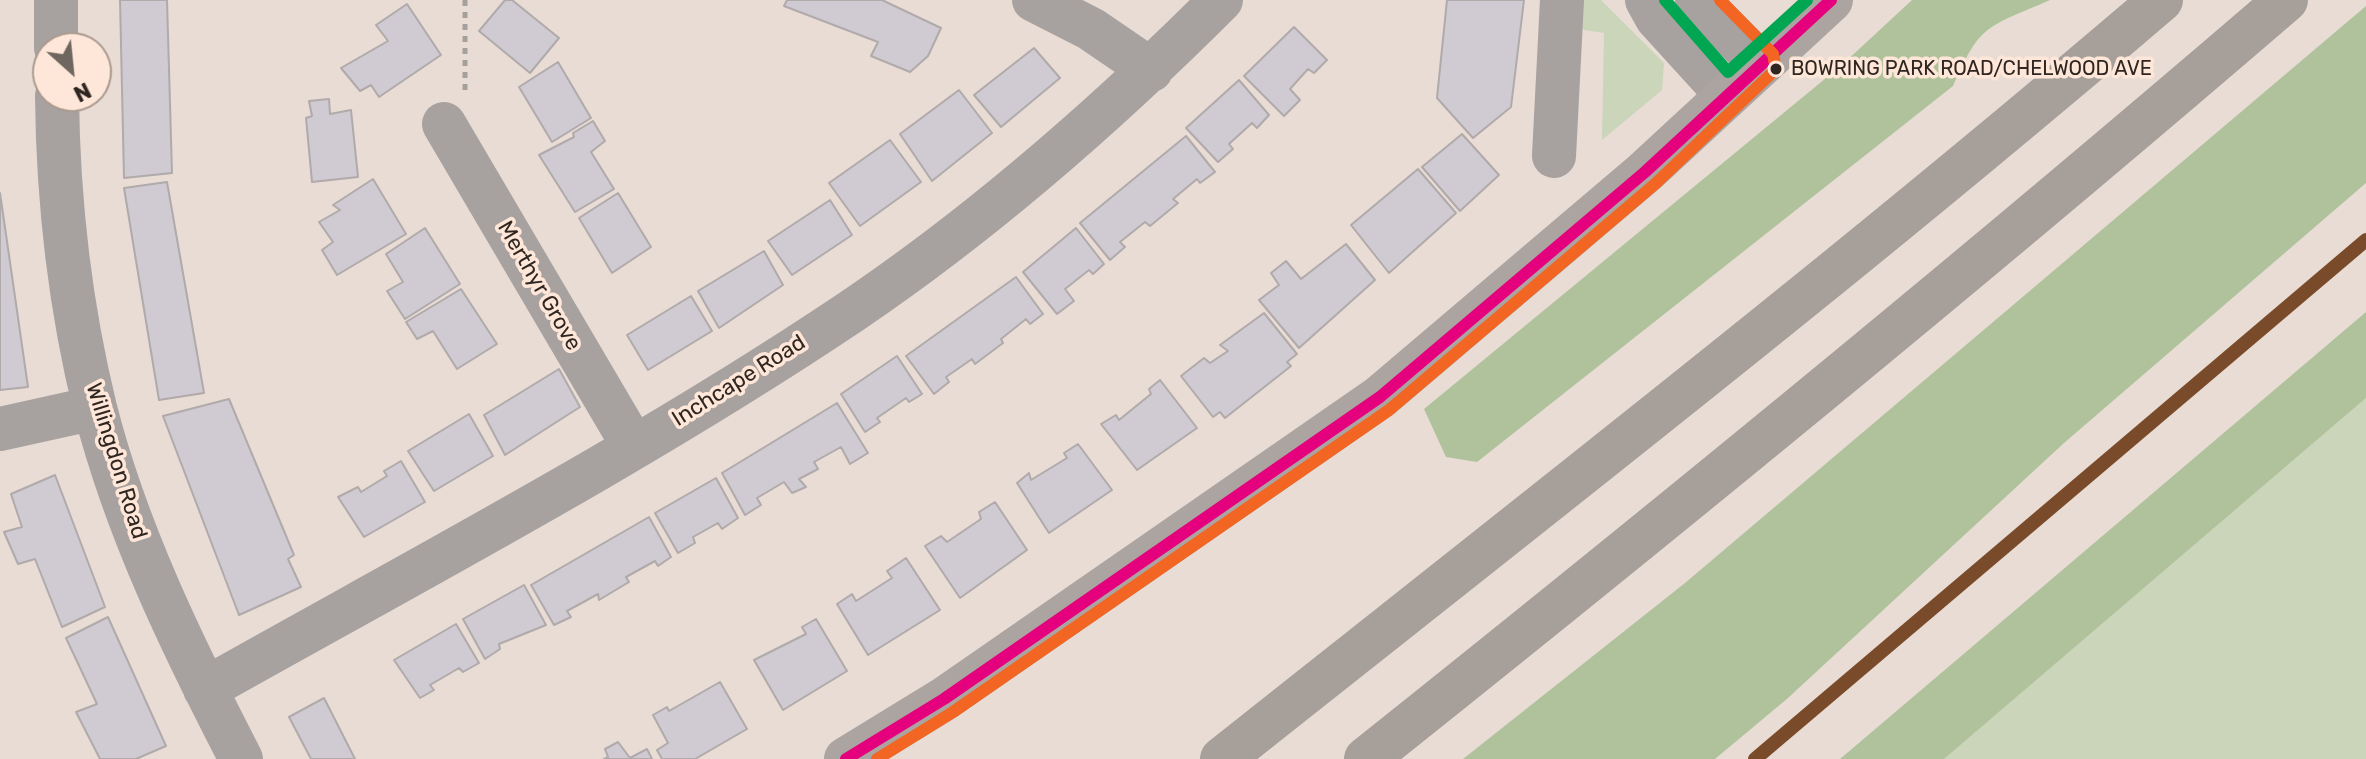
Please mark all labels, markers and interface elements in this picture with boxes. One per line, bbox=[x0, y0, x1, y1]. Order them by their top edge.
north arrow bbox=[32, 32, 112, 112]
place label: BOWRING PARK ROAD/CHELWOOD AVE bbox=[1791, 57, 2152, 81]
marker: BOWRING PARK ROAD/CHELWOOD AVE bbox=[1768, 61, 1784, 77]
text: N bbox=[69, 76, 95, 108]
street label: Merthyr Grove bbox=[491, 217, 587, 355]
street label: Inchcape Road bbox=[668, 329, 810, 433]
street label: Willingdon Road bbox=[80, 380, 152, 542]

